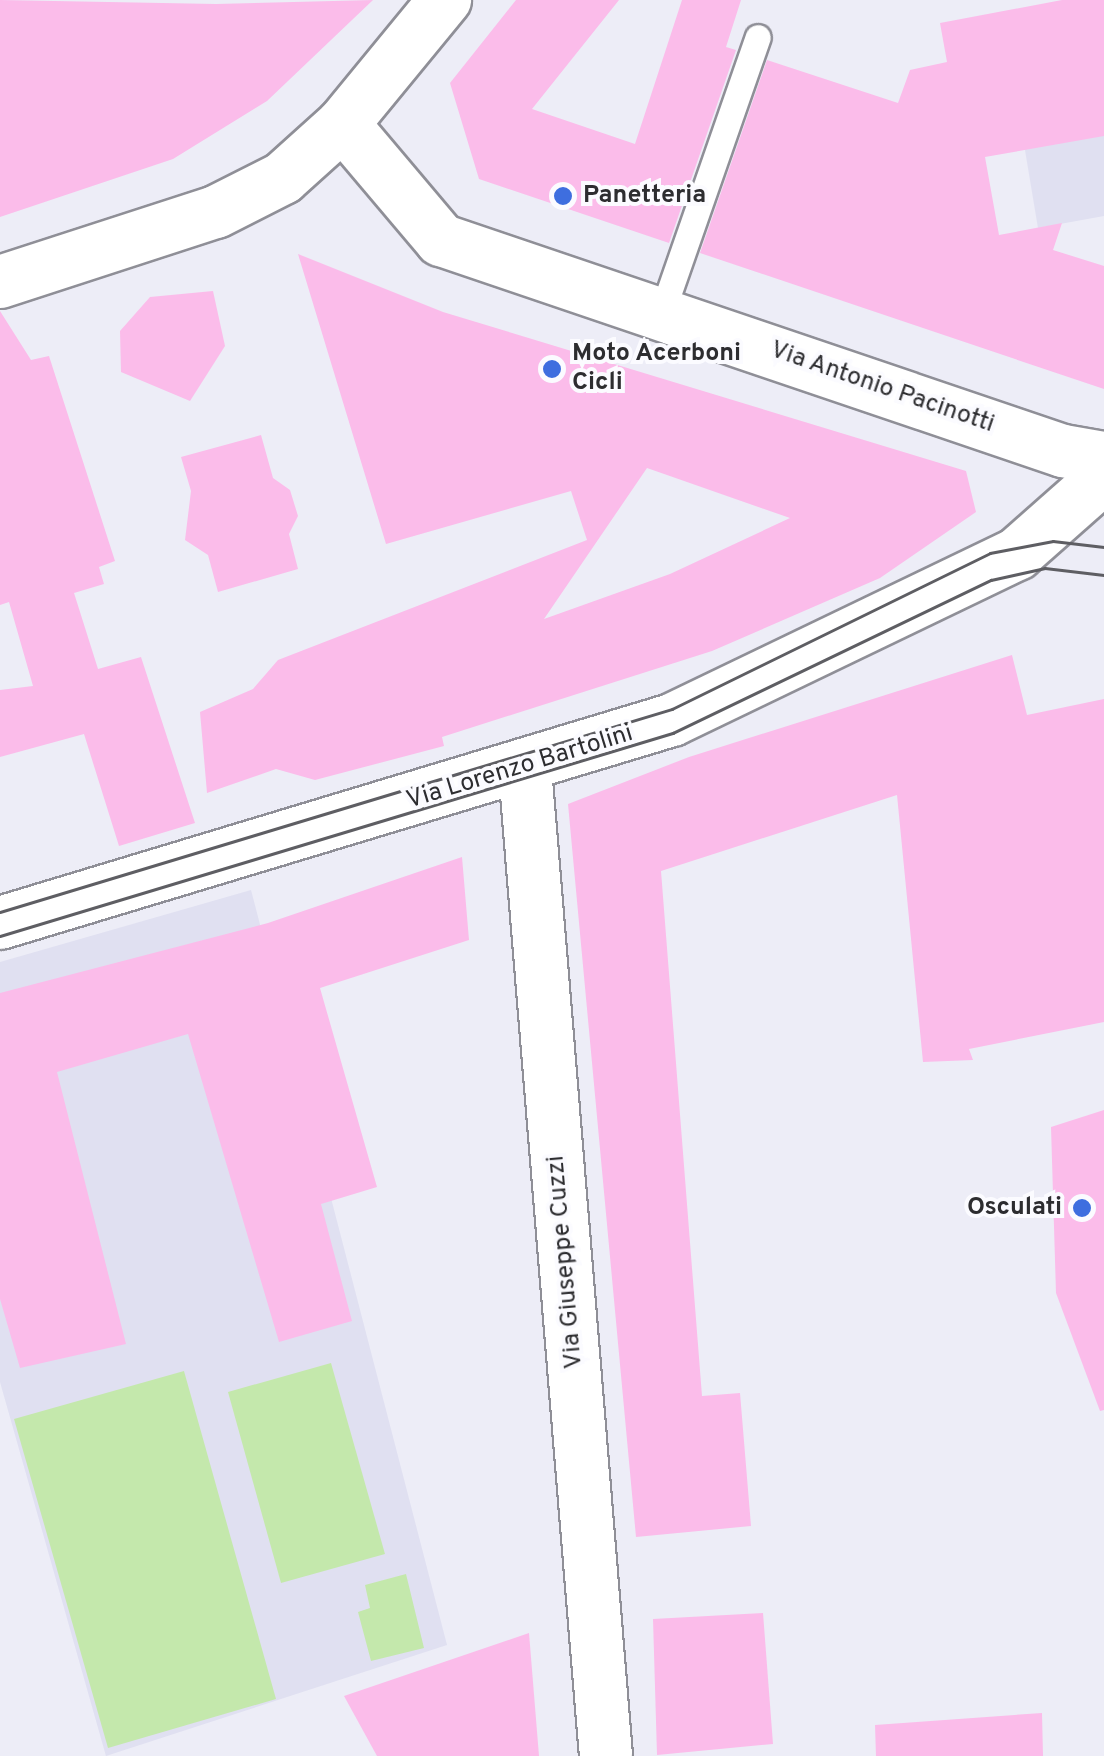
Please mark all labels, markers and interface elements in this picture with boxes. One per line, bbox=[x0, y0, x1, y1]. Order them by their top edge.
place label: Panetteria bbox=[583, 181, 706, 211]
marker: Panetteria bbox=[552, 185, 574, 207]
street label: Via Antonio Pacinotti bbox=[766, 335, 998, 441]
place label: Moto Acerboni Cicli bbox=[572, 340, 742, 399]
marker: Moto Acerboni Cicli bbox=[541, 358, 563, 380]
street label: Via Lorenzo Bartolini bbox=[403, 719, 637, 817]
street label: Via Giuseppe Cuzzi bbox=[542, 1154, 590, 1370]
place label: Osculati bbox=[967, 1193, 1062, 1223]
marker: Osculati bbox=[1071, 1197, 1093, 1219]

